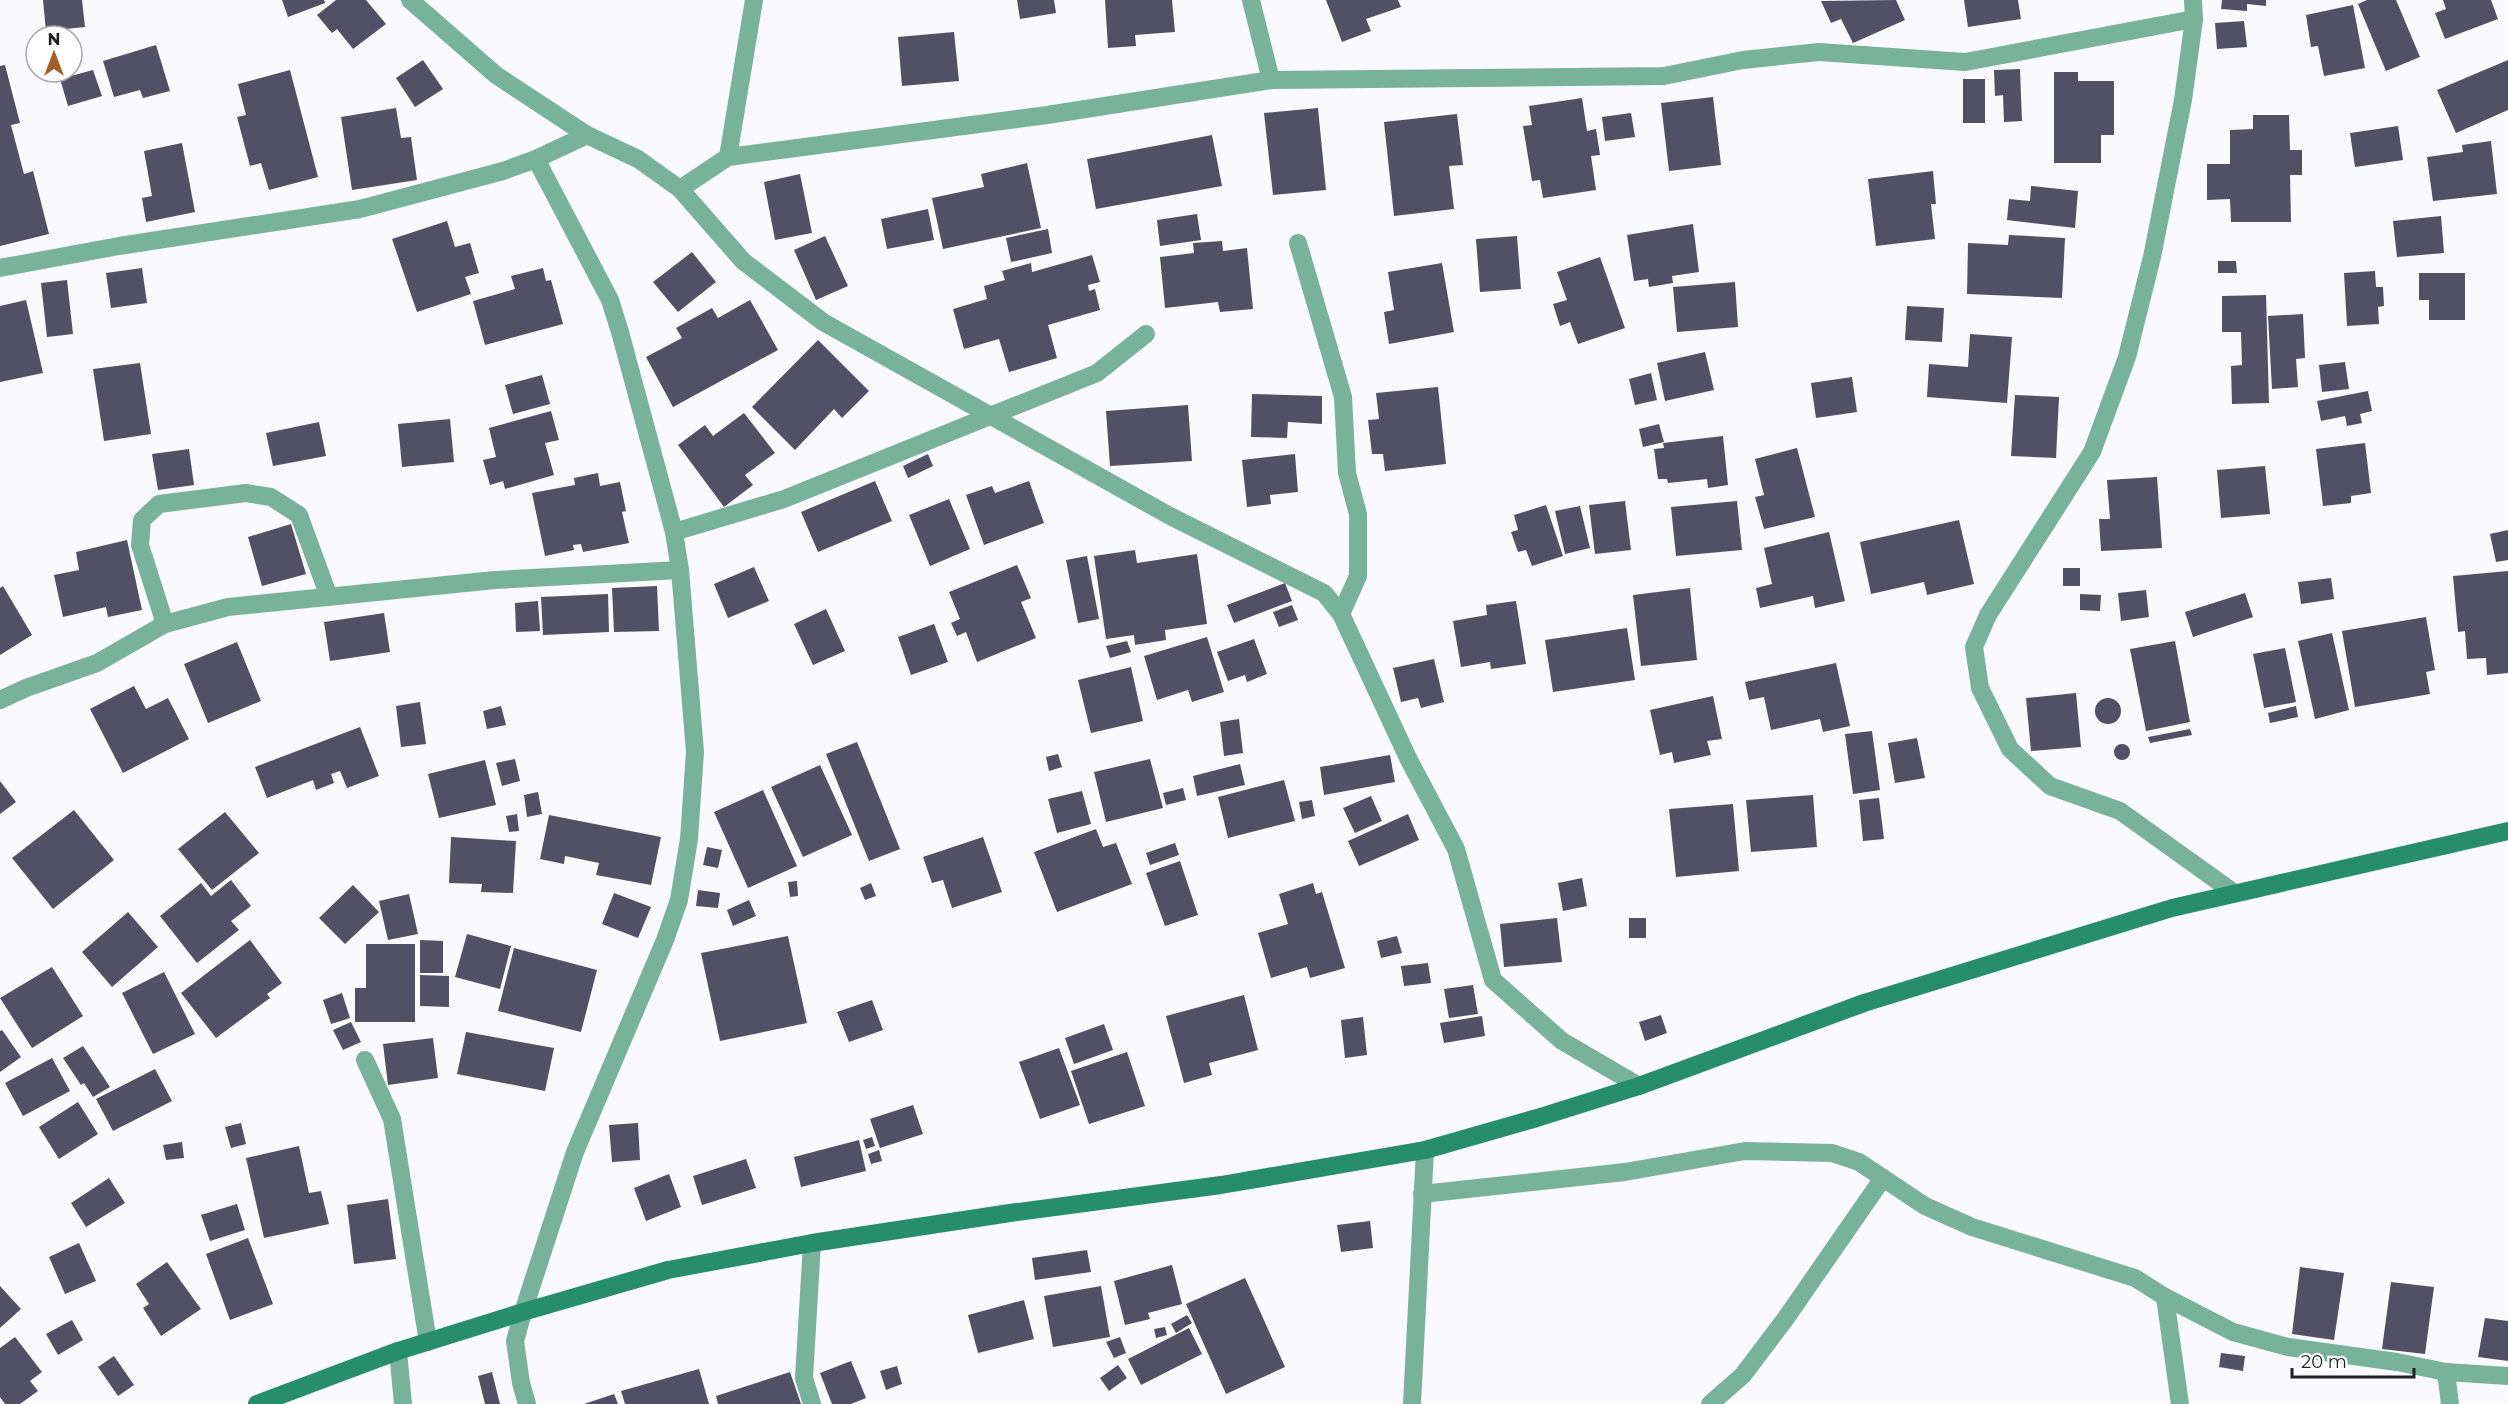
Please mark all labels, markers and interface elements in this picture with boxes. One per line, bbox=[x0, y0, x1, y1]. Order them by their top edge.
north arrow bbox=[24, 24, 84, 84]
text: N bbox=[48, 30, 60, 49]
scale bar bbox=[2292, 1341, 2414, 1379]
text: 20 m bbox=[2301, 1351, 2347, 1373]

